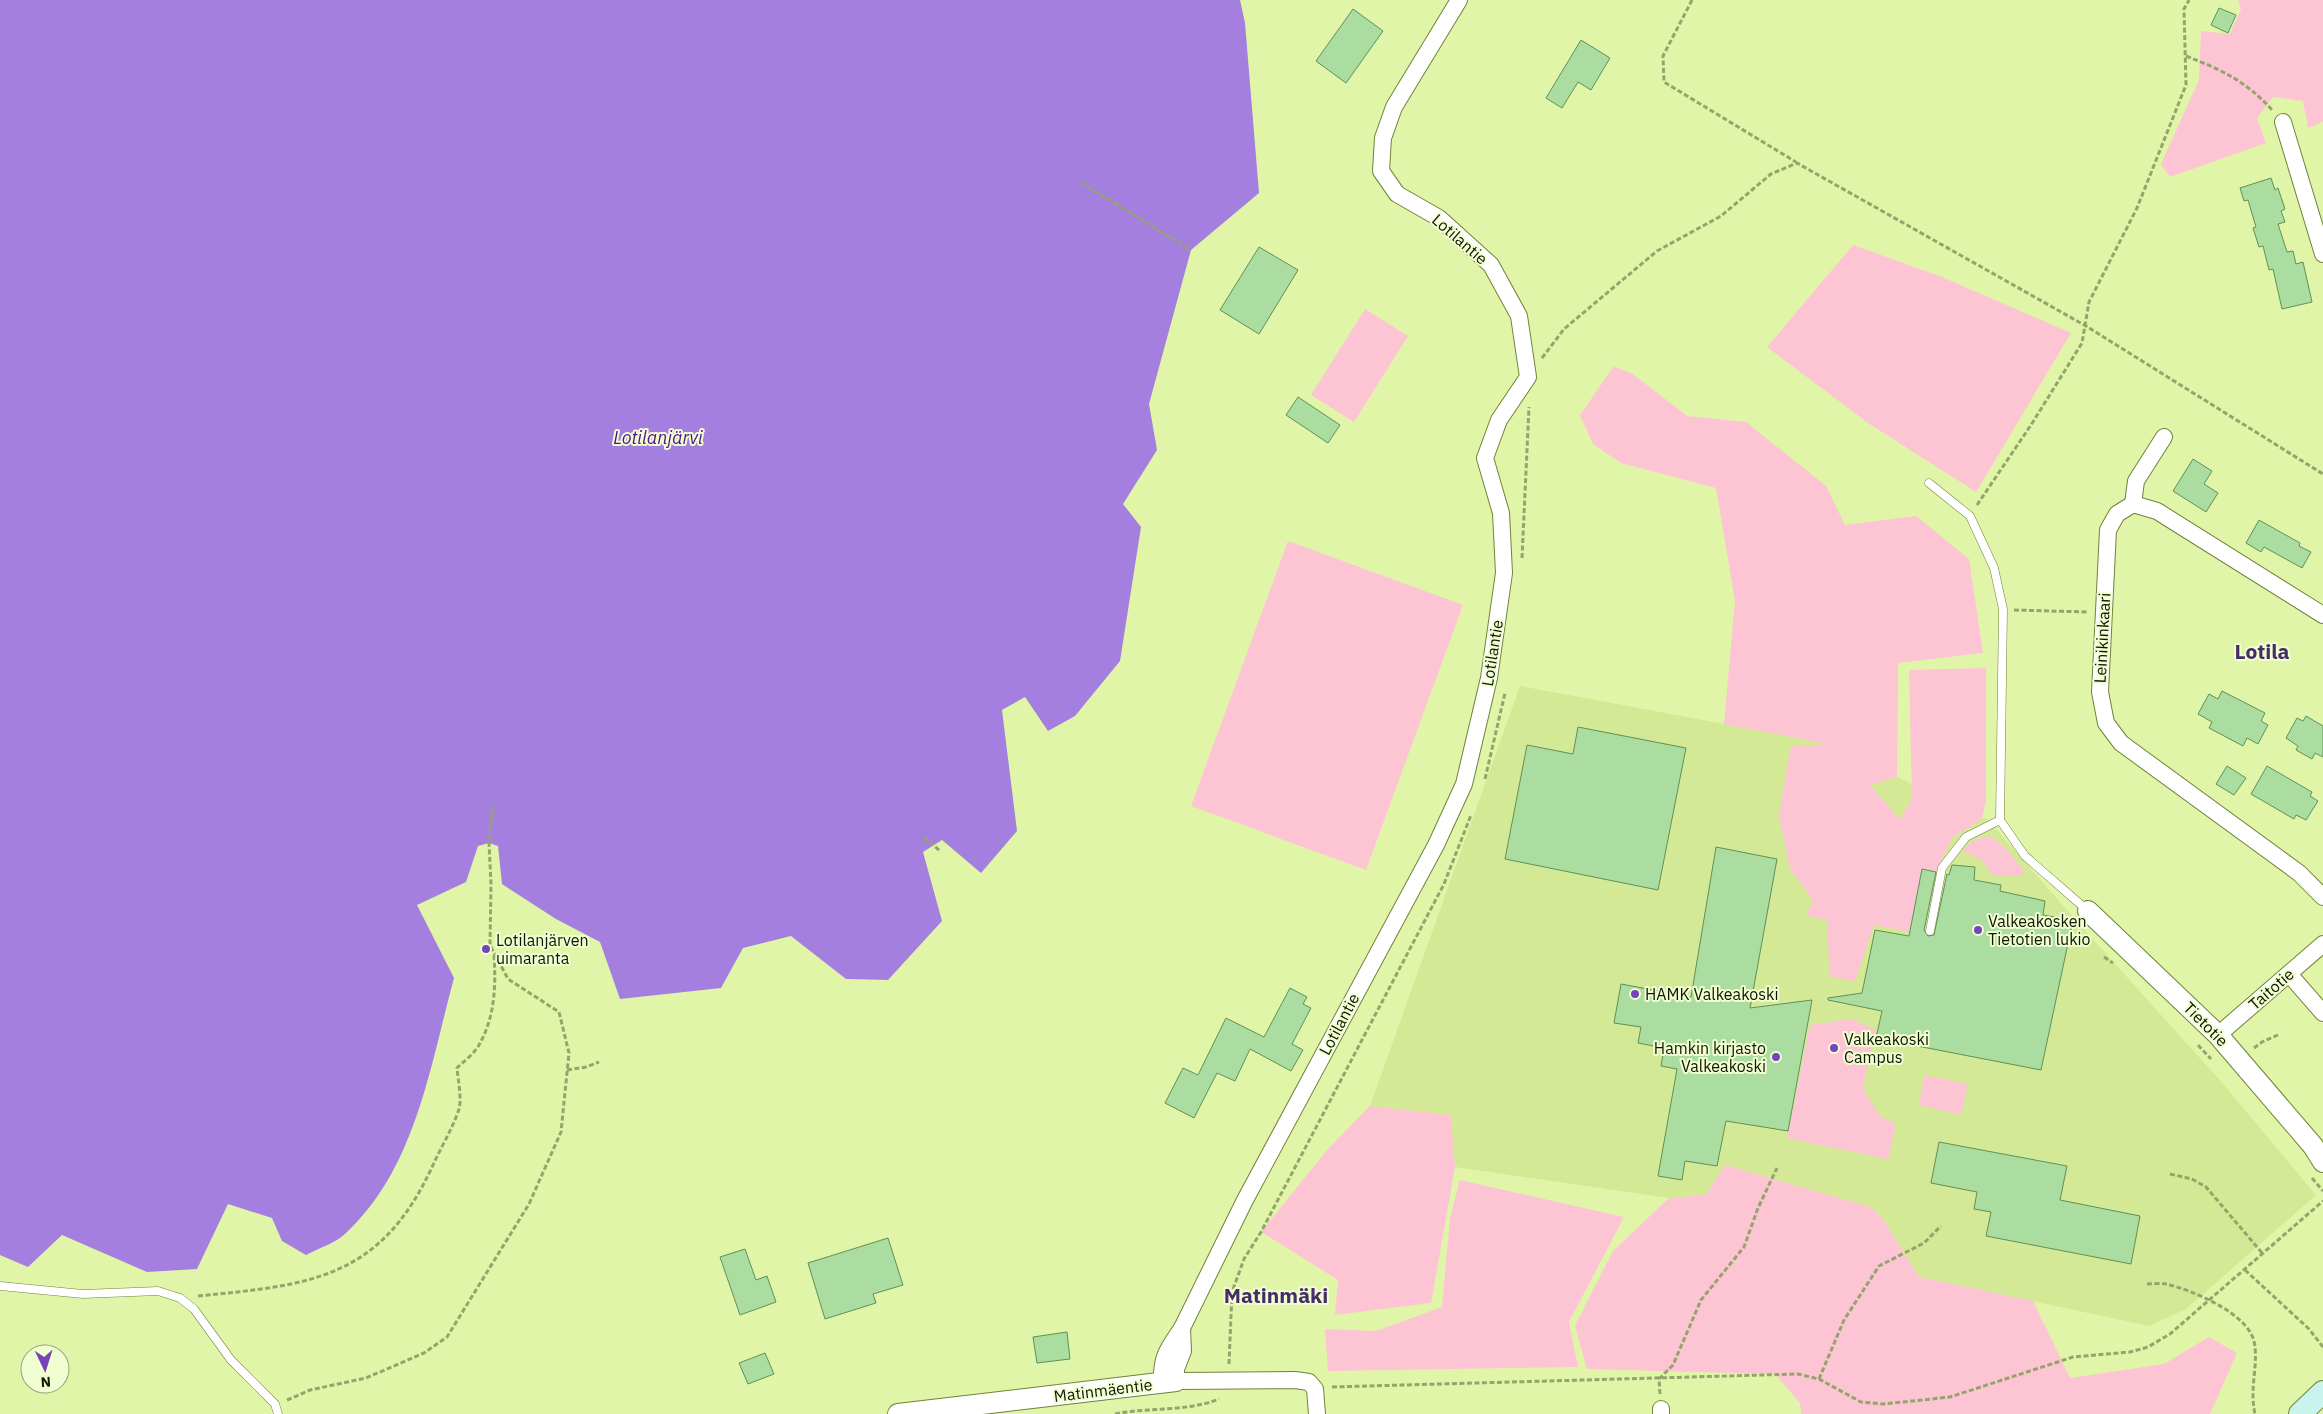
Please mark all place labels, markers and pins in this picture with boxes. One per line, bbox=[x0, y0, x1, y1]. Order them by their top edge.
place label: Valkeakosken Tietotien lukio bbox=[1988, 911, 2091, 949]
marker: Valkeakosken Tietotien lukio bbox=[1972, 924, 1984, 936]
place label: Lotilanjärven uimaranta bbox=[496, 930, 589, 968]
marker: Lotilanjärven uimaranta bbox=[480, 943, 492, 955]
place label: HAMK Valkeakoski bbox=[1645, 984, 1778, 1004]
marker: HAMK Valkeakoski bbox=[1629, 988, 1641, 1000]
place label: Valkeakoski Campus bbox=[1844, 1029, 1929, 1067]
place label: Hamkin kirjasto Valkeakoski bbox=[1654, 1038, 1766, 1076]
marker: Valkeakoski Campus bbox=[1828, 1042, 1840, 1054]
marker: Hamkin kirjasto Valkeakoski bbox=[1770, 1051, 1782, 1063]

